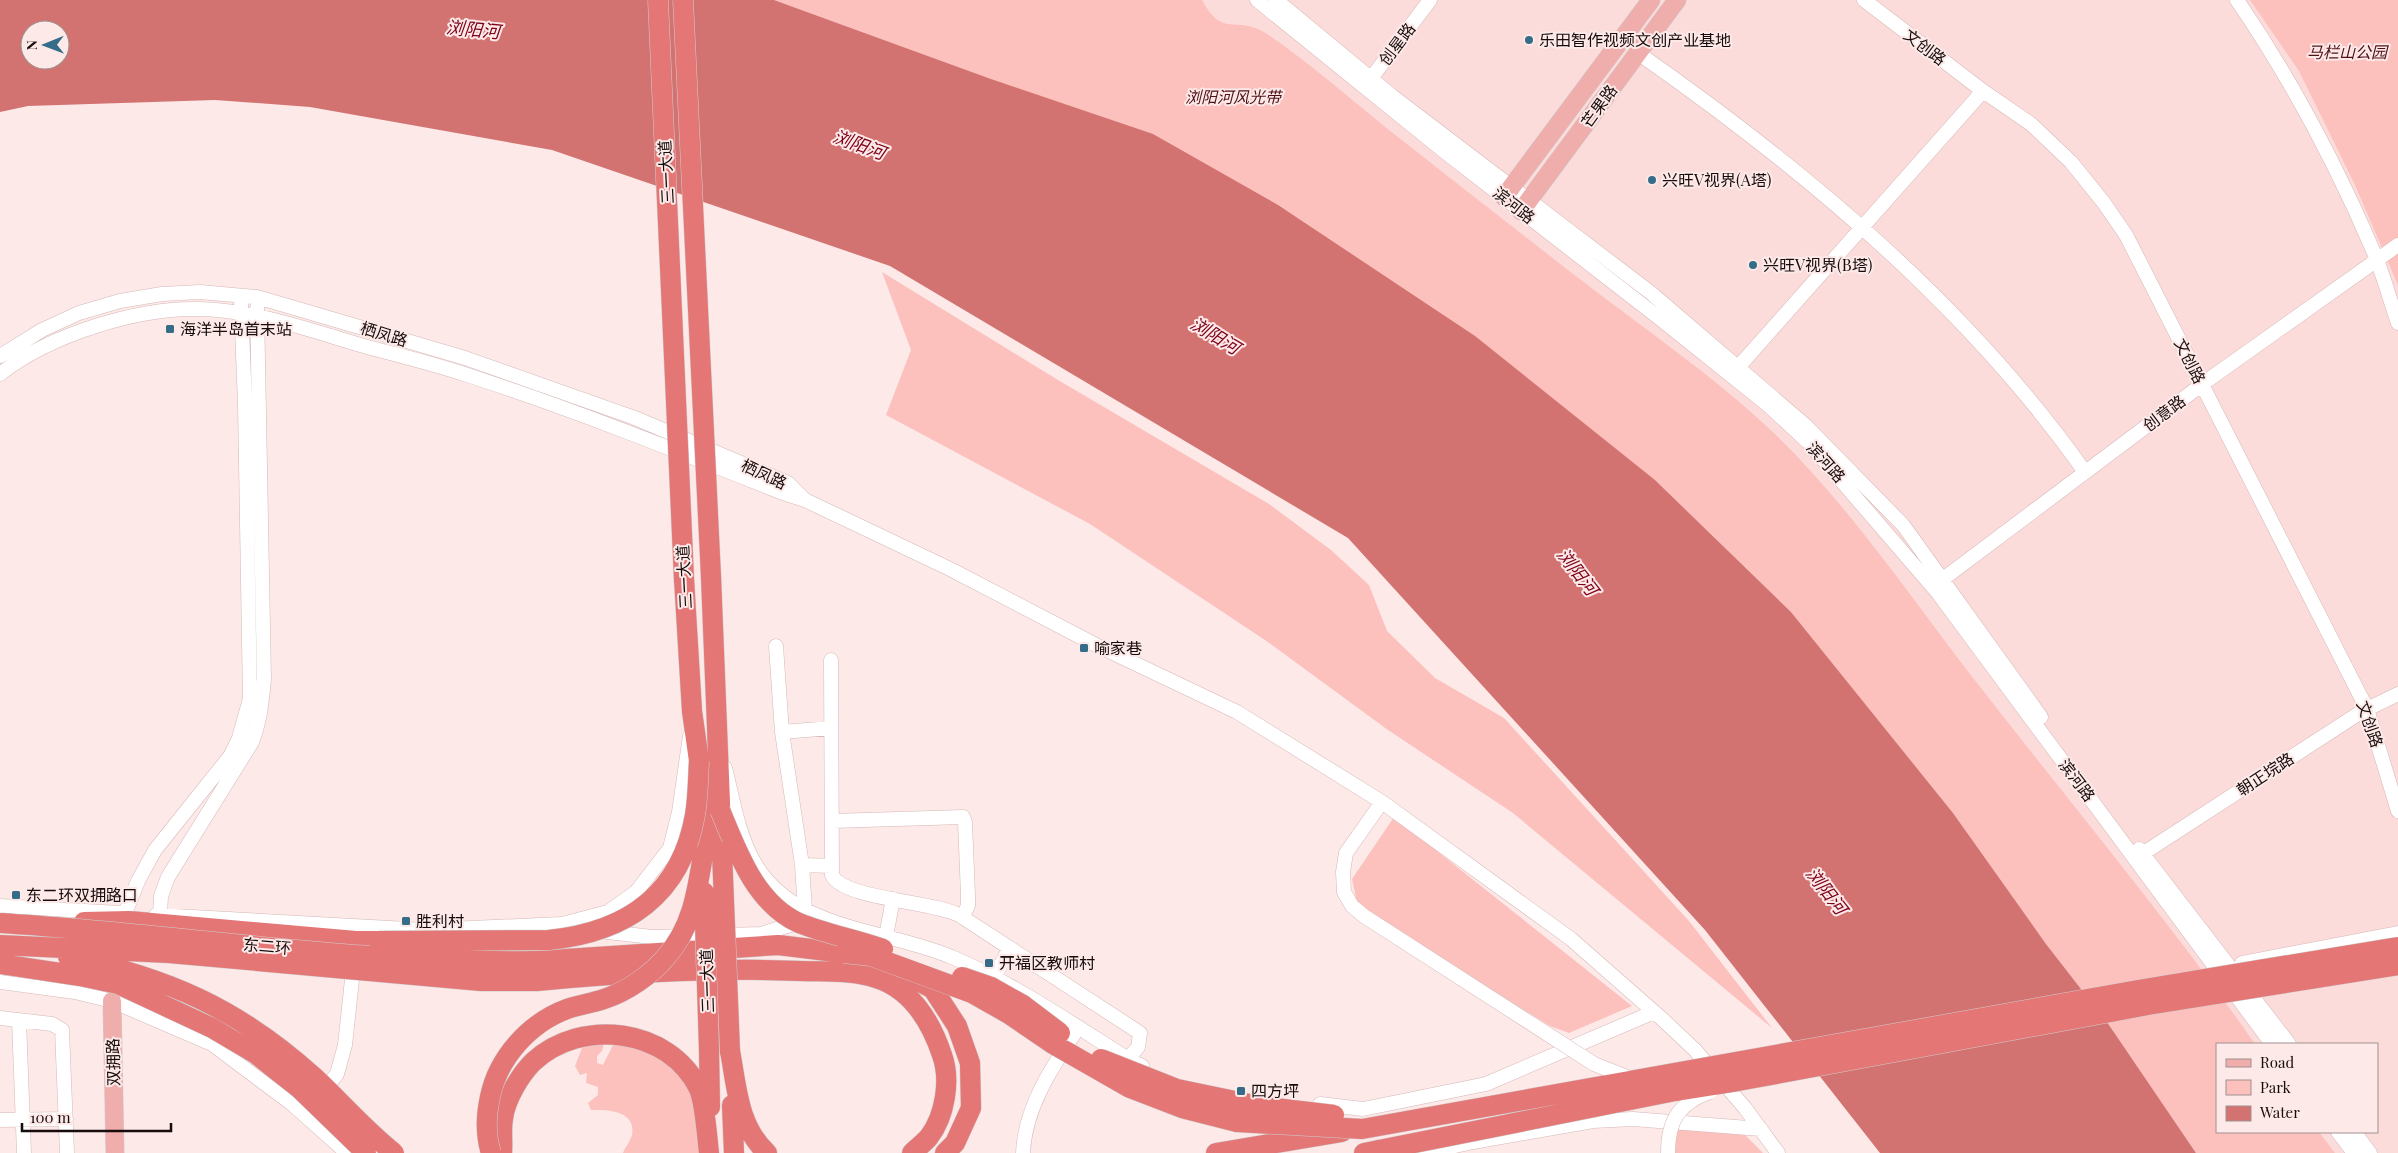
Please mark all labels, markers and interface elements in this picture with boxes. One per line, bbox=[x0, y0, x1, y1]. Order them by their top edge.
water label: 浏阳河 bbox=[445, 15, 504, 44]
street label: 创星路 bbox=[1374, 18, 1419, 69]
north arrow bbox=[20, 20, 70, 70]
street label: 文创路 bbox=[1900, 24, 1951, 69]
place label: 乐田智作视频文创产业基地 bbox=[1539, 29, 1731, 50]
marker: 乐田智作视频文创产业基地 bbox=[1523, 34, 1535, 46]
text: N bbox=[22, 40, 41, 50]
park label: 马栏山公园 bbox=[2307, 41, 2389, 62]
street label: 芒果路 bbox=[1576, 80, 1621, 131]
park label: 浏阳河风光带 bbox=[1185, 86, 1284, 107]
water label: 浏阳河 bbox=[830, 124, 892, 166]
street label: 三一大道 bbox=[653, 140, 678, 205]
place label: 兴旺V视界(A塔) bbox=[1662, 169, 1772, 190]
marker: 兴旺V视界(A塔) bbox=[1646, 174, 1658, 186]
street label: 滨河路 bbox=[1489, 182, 1540, 228]
place label: 兴旺V视界(B塔) bbox=[1763, 254, 1872, 275]
marker: 兴旺V视界(B塔) bbox=[1747, 259, 1759, 271]
water label: 浏阳河 bbox=[1186, 311, 1247, 361]
street label: 栖凤路 bbox=[358, 316, 410, 351]
place label: 海洋半岛首末站 bbox=[180, 318, 292, 339]
marker: 海洋半岛首末站 bbox=[164, 323, 176, 335]
street label: 文创路 bbox=[2170, 335, 2211, 387]
street label: 创意路 bbox=[2138, 390, 2189, 435]
street label: 滨河路 bbox=[1803, 437, 1850, 487]
street label: 栖凤路 bbox=[738, 454, 790, 493]
water label: 浏阳河 bbox=[1552, 543, 1606, 602]
street label: 三一大道 bbox=[671, 545, 696, 610]
place label: 喻家巷 bbox=[1094, 637, 1142, 658]
marker: 喻家巷 bbox=[1078, 642, 1090, 654]
street label: 文创路 bbox=[2353, 698, 2388, 750]
street label: 朝正垸路 bbox=[2232, 747, 2297, 800]
street label: 滨河路 bbox=[2055, 754, 2100, 805]
water label: 浏阳河 bbox=[1801, 862, 1855, 921]
place label: 东二环双拥路口 bbox=[26, 884, 138, 905]
marker: 东二环双拥路口 bbox=[10, 889, 22, 901]
place label: 胜利村 bbox=[416, 910, 464, 931]
marker: 胜利村 bbox=[400, 915, 412, 927]
street label: 东二环 bbox=[242, 933, 292, 958]
street label: 三一大道 bbox=[695, 949, 718, 1013]
place label: 开福区教师村 bbox=[999, 952, 1095, 973]
marker: 开福区教师村 bbox=[983, 957, 995, 969]
street label: 双拥路 bbox=[102, 1038, 123, 1086]
legend bbox=[2216, 1043, 2378, 1133]
text: Road bbox=[2260, 1052, 2294, 1072]
text: Park bbox=[2260, 1077, 2292, 1097]
place label: 四方坪 bbox=[1251, 1080, 1299, 1101]
marker: 四方坪 bbox=[1235, 1085, 1247, 1097]
scale bar bbox=[22, 1100, 171, 1132]
text: Water bbox=[2259, 1102, 2300, 1122]
text: 100 m bbox=[30, 1107, 71, 1127]

